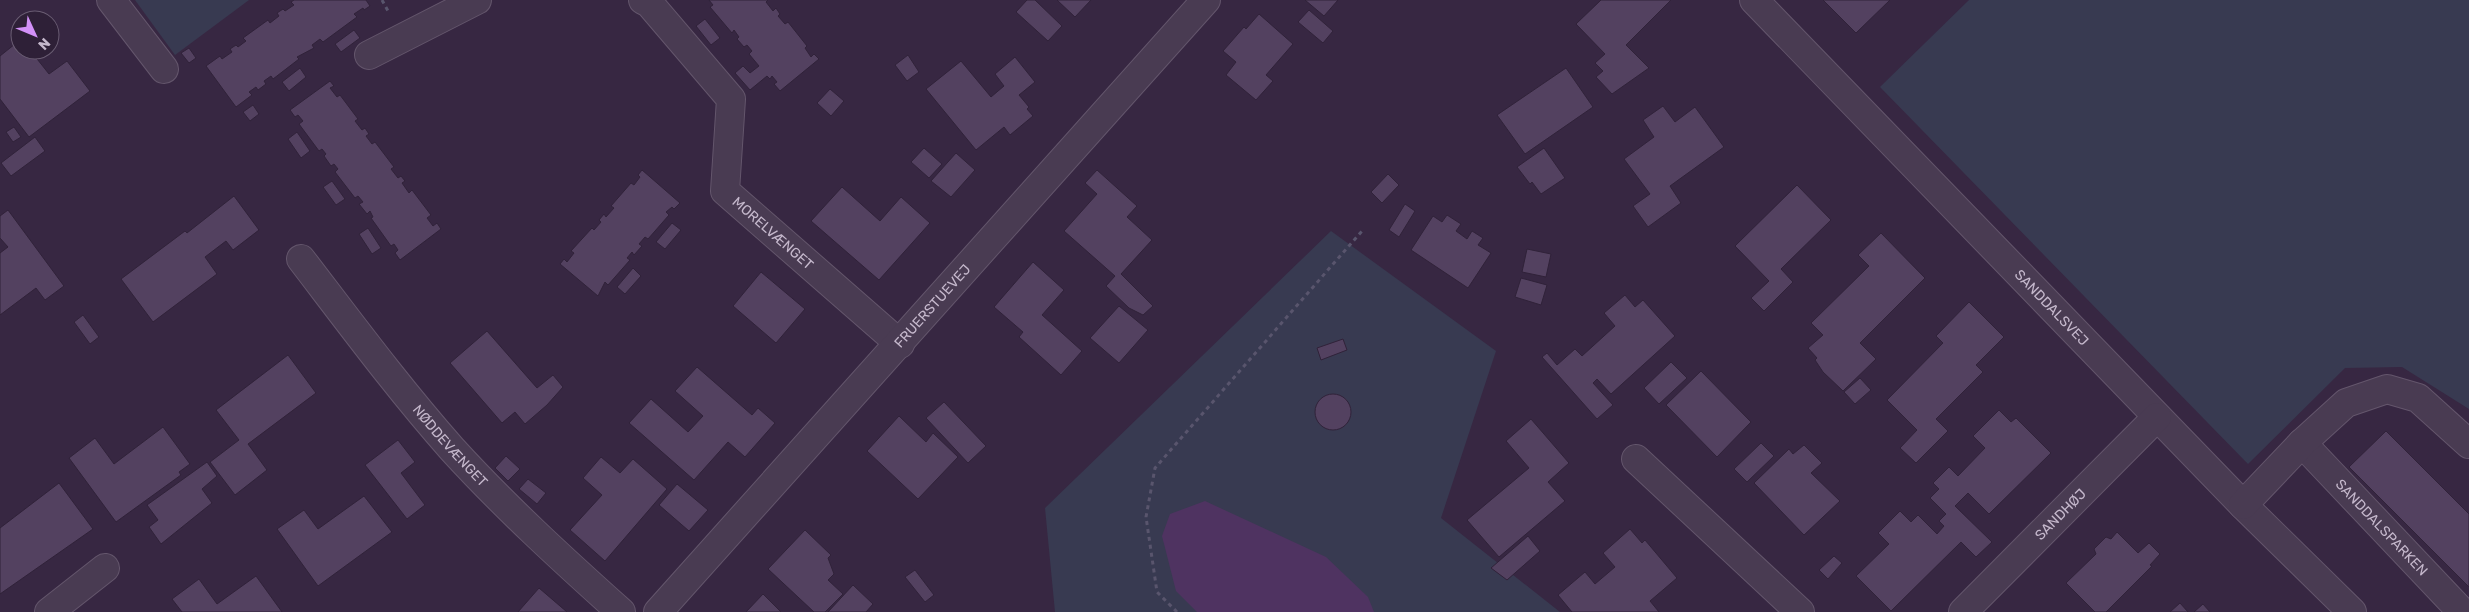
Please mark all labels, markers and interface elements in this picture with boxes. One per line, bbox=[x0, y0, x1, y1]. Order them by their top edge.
north arrow bbox=[10, 10, 60, 60]
text: N bbox=[34, 34, 54, 53]
street label: MORELVÆNGET bbox=[729, 193, 817, 273]
street label: FRUERSTUEVEJ bbox=[891, 261, 974, 351]
street label: SANDDALSVEJ bbox=[2011, 266, 2092, 349]
street label: NØDDEVÆNGET bbox=[409, 401, 491, 490]
street label: SANDDALSPARKEN bbox=[2332, 476, 2431, 579]
street label: SANDHØJ bbox=[2031, 485, 2090, 544]

